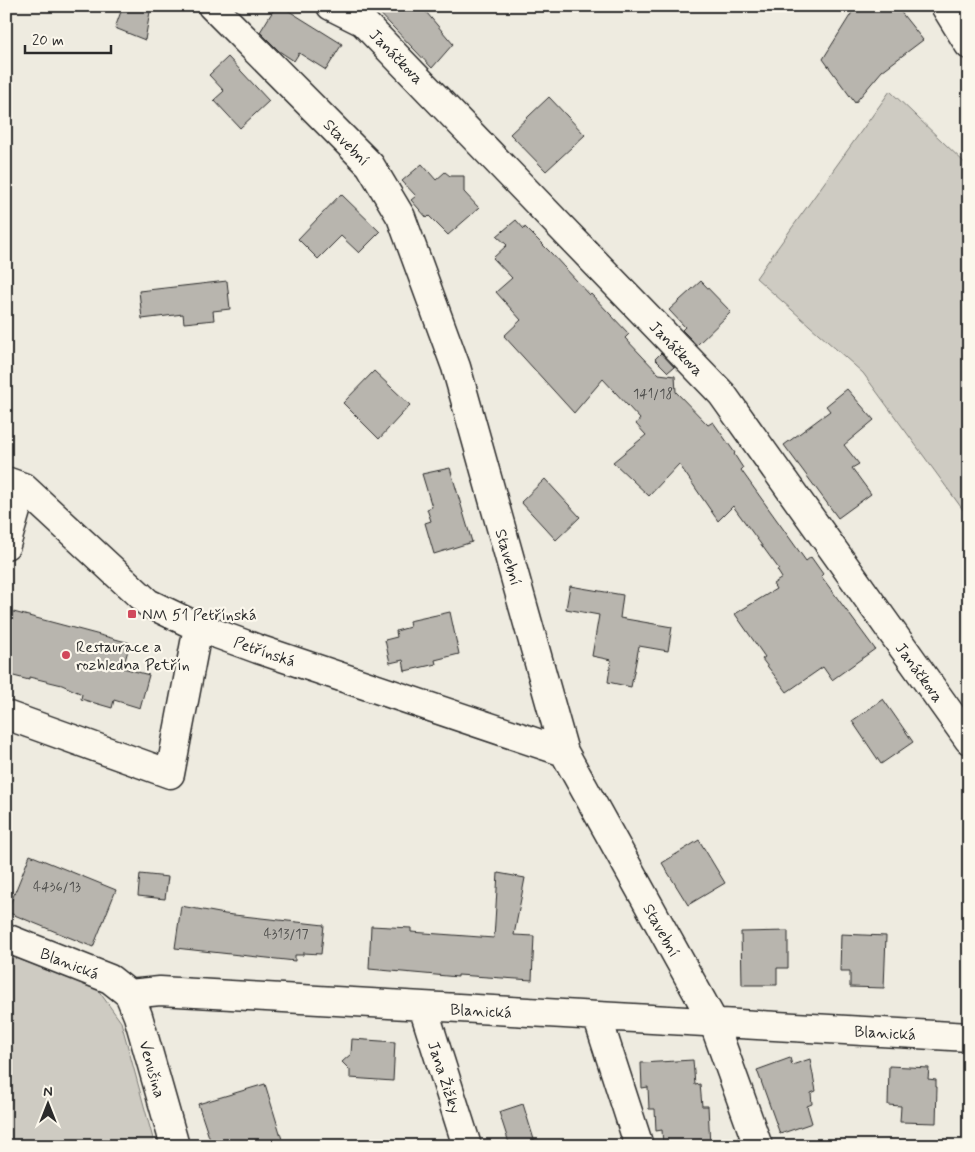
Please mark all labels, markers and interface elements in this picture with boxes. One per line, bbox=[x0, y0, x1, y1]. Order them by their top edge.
scale bar bbox=[25, 22, 111, 54]
street label: Janáčkova bbox=[364, 25, 428, 89]
text: 20 m bbox=[32, 31, 64, 51]
street label: Stavební bbox=[318, 115, 374, 171]
street label: Janáčkova bbox=[644, 317, 708, 381]
house number: 141/18 bbox=[633, 385, 673, 403]
street label: Stavební bbox=[489, 527, 526, 588]
place label: NM 51 Petřínská bbox=[142, 605, 257, 626]
marker: NM 51 Petřínská bbox=[126, 608, 138, 620]
street label: Petřínská bbox=[231, 632, 298, 673]
place label: Restaurace a rozhledna Petřín bbox=[76, 637, 190, 676]
street label: Janáčkova bbox=[890, 639, 948, 707]
marker: Restaurace a rozhledna Petřín bbox=[60, 649, 72, 661]
house number: 4436/13 bbox=[33, 878, 81, 896]
street label: Stavební bbox=[637, 900, 684, 961]
house number: 4313/17 bbox=[263, 925, 309, 943]
street label: Blanická bbox=[37, 944, 102, 985]
street label: Blanická bbox=[450, 999, 512, 1024]
street label: Blanická bbox=[854, 1021, 916, 1046]
street label: Venušina bbox=[133, 1038, 170, 1101]
street label: Jana Žižky bbox=[422, 1038, 465, 1116]
north arrow bbox=[22, 1080, 72, 1130]
text: N bbox=[43, 1083, 53, 1101]

